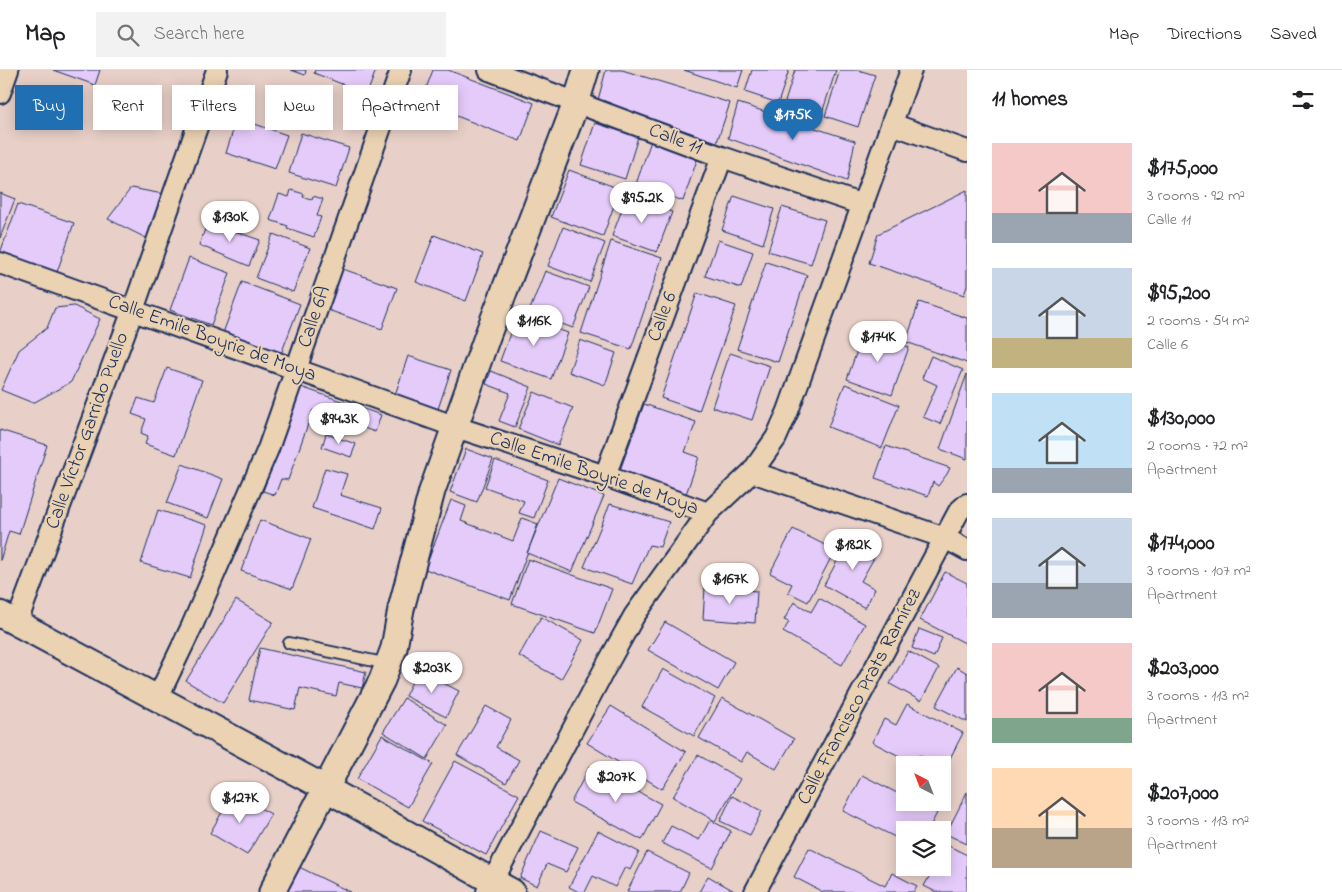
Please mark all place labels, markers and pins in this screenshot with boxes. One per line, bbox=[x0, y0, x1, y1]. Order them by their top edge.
pin: $175K bbox=[758, 98, 828, 141]
pin: $95.2K bbox=[601, 182, 683, 224]
pin: $130K bbox=[195, 200, 265, 243]
pin: $116K bbox=[499, 304, 569, 347]
pin: $174K bbox=[843, 320, 913, 363]
pin: $94.3K bbox=[298, 402, 380, 445]
pin: $182K bbox=[818, 528, 888, 571]
pin: $167K bbox=[695, 562, 765, 605]
pin: $203K bbox=[397, 652, 467, 694]
pin: $207K bbox=[581, 760, 651, 803]
pin: $127K bbox=[205, 782, 275, 824]

